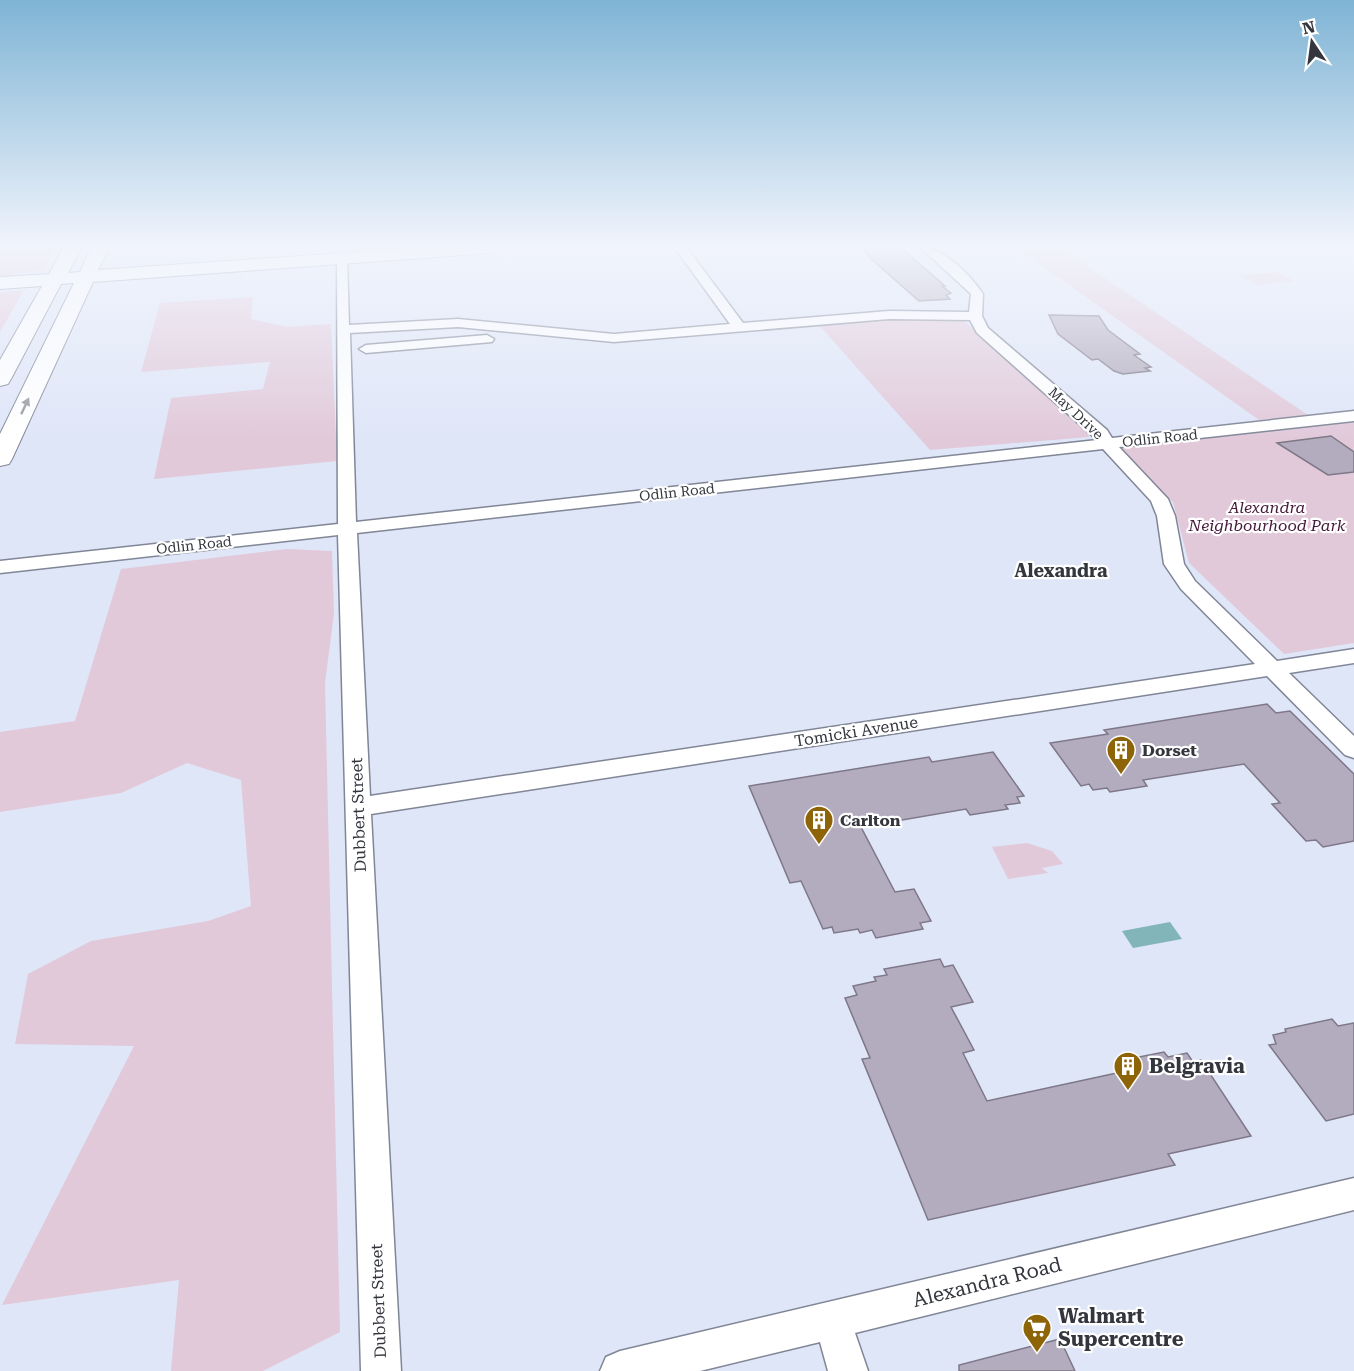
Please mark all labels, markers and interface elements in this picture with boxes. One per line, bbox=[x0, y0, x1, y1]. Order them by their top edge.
north arrow bbox=[1282, 12, 1342, 72]
text: N bbox=[1301, 17, 1317, 39]
street label: May Drive bbox=[1045, 384, 1107, 443]
one-way arrow bbox=[21, 398, 30, 415]
street label: Odlin Road bbox=[1121, 426, 1199, 450]
street label: Odlin Road bbox=[638, 480, 716, 504]
park label: Alexandra Neighbourhood Park bbox=[1188, 498, 1346, 535]
street label: Odlin Road bbox=[155, 533, 233, 557]
district label: Alexandra bbox=[1014, 560, 1108, 581]
street label: Tomicki Avenue bbox=[793, 712, 919, 751]
building icon: Dorset bbox=[1105, 734, 1137, 776]
place label: Dorset bbox=[1142, 741, 1197, 760]
street label: Dubbert Street bbox=[347, 757, 370, 873]
building icon: Carlton bbox=[803, 804, 835, 846]
place label: Carlton bbox=[840, 811, 901, 830]
building icon: Belgravia bbox=[1112, 1050, 1144, 1092]
place label: Belgravia bbox=[1149, 1054, 1245, 1078]
street label: Dubbert Street bbox=[367, 1243, 390, 1359]
street label: Alexandra Road bbox=[910, 1252, 1064, 1312]
place label: Walmart Supercentre bbox=[1058, 1304, 1184, 1351]
supermarket icon: Walmart Supercentre bbox=[1021, 1312, 1053, 1354]

